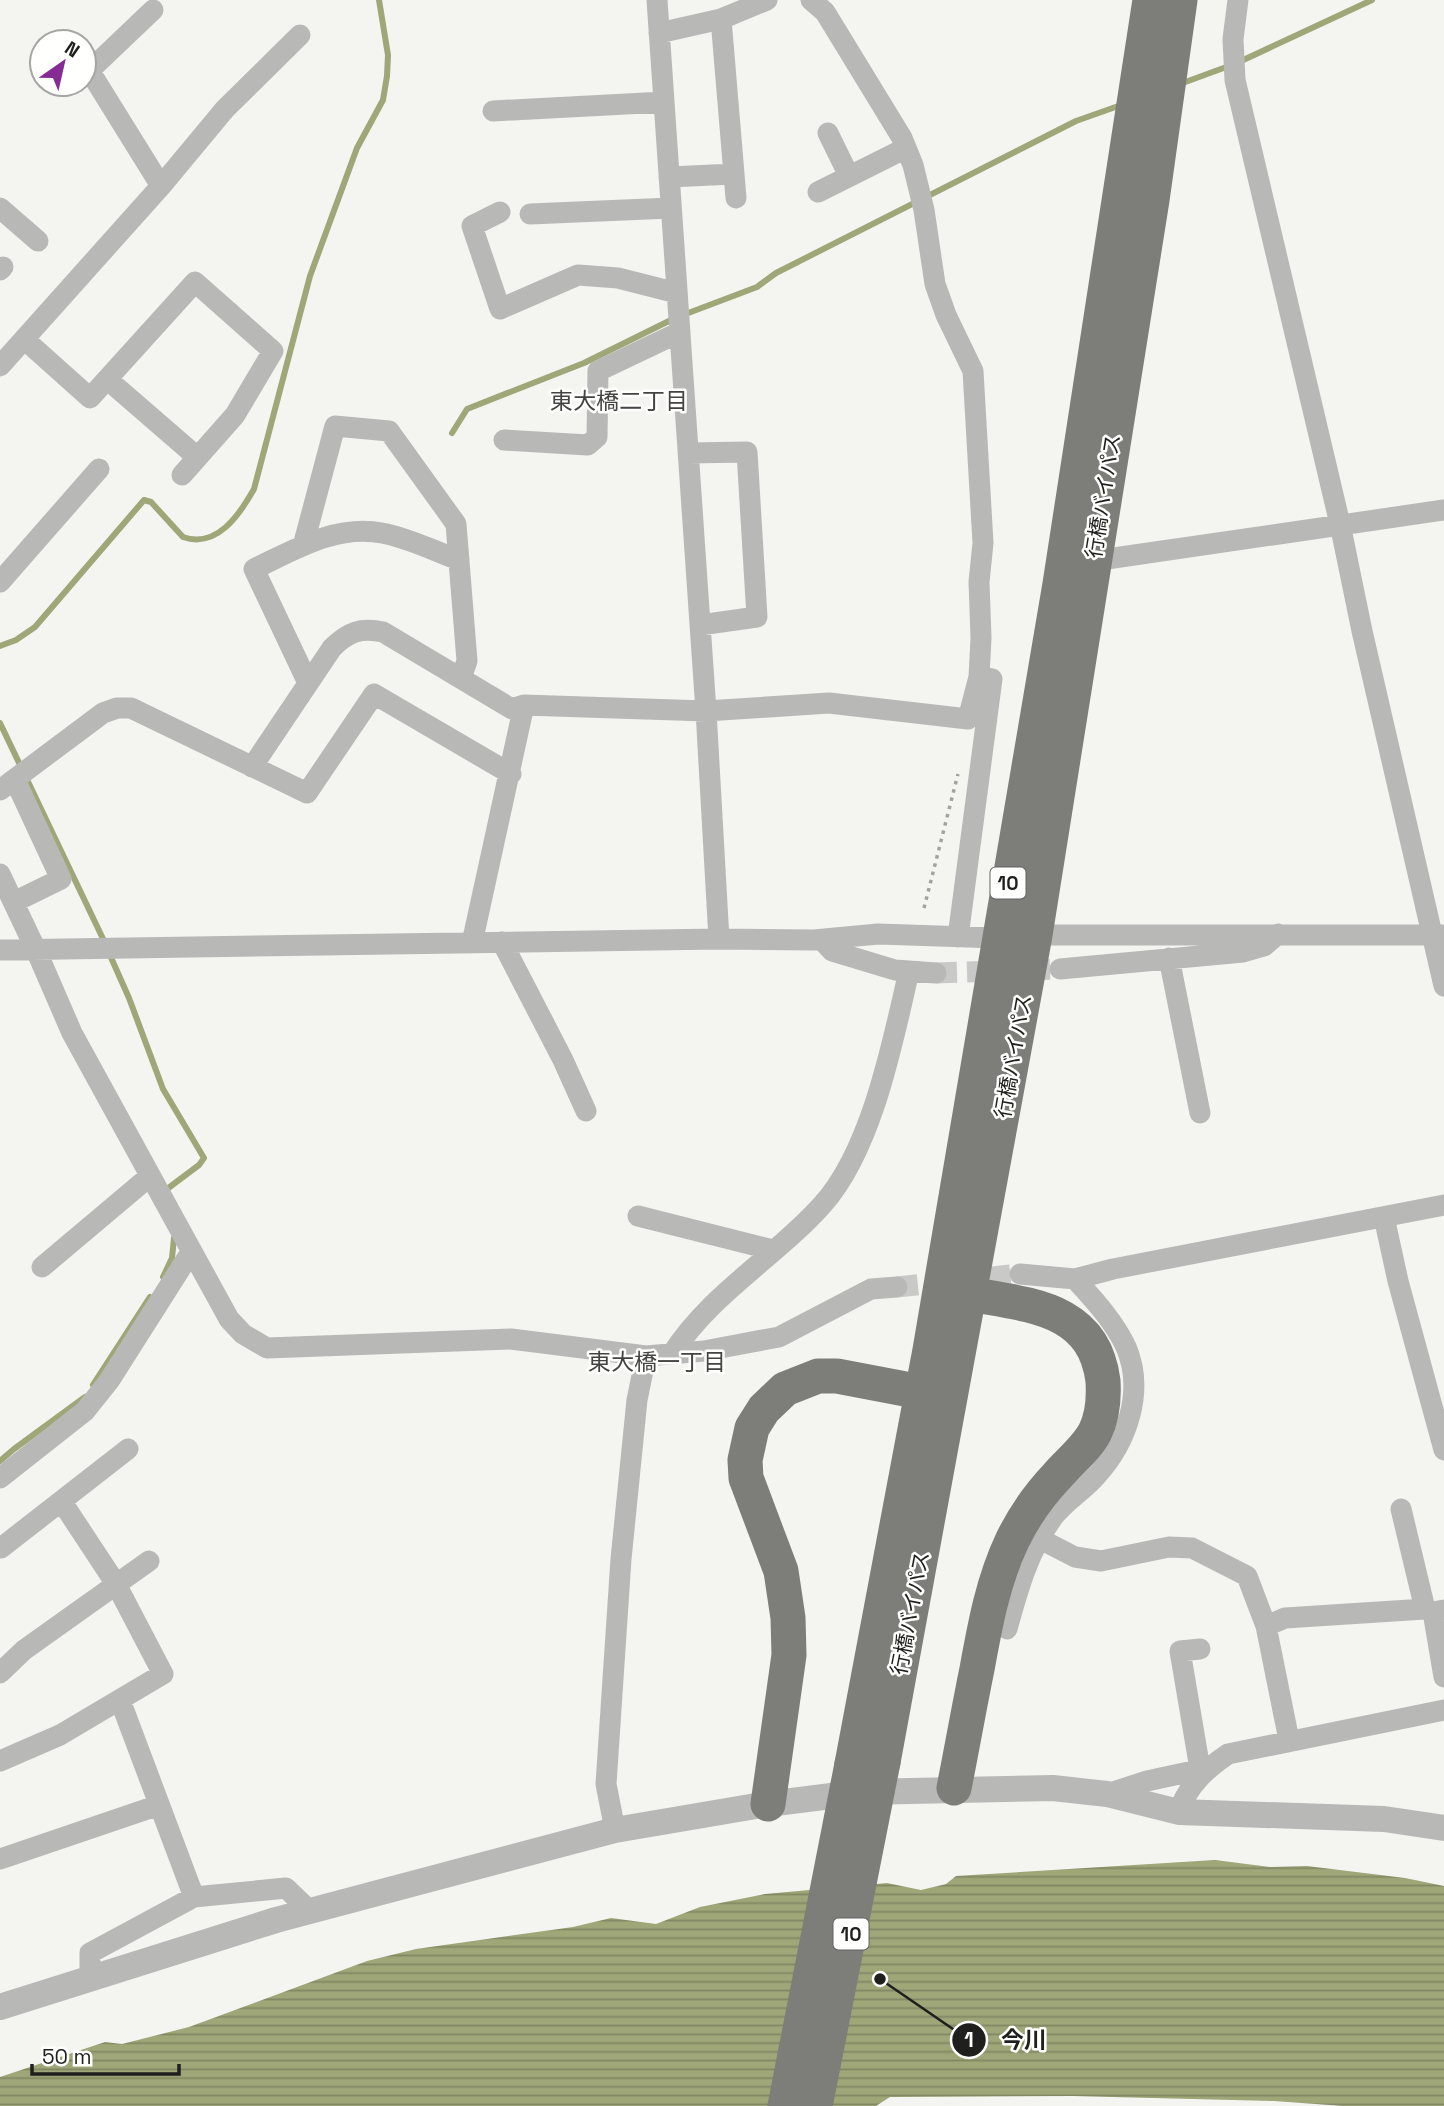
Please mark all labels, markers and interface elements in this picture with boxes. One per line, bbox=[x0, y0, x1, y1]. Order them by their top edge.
north arrow bbox=[28, 28, 98, 98]
text: N bbox=[60, 35, 84, 63]
district label: 東大橋二丁目 bbox=[550, 386, 688, 416]
street label: 行橋バイパス bbox=[1080, 432, 1126, 560]
road number: 10 bbox=[990, 868, 1026, 898]
street label: 行橋バイパス bbox=[989, 992, 1037, 1120]
district label: 東大橋一丁目 bbox=[588, 1347, 726, 1377]
street label: 行橋バイパス bbox=[885, 1549, 935, 1677]
road number: 10 bbox=[834, 1918, 868, 1950]
callout: 今川 bbox=[952, 2018, 1061, 2062]
text: 今川 bbox=[1001, 2025, 1047, 2055]
text: 1 bbox=[964, 2026, 974, 2053]
scale bar bbox=[32, 2032, 178, 2076]
text: 50 m bbox=[42, 2043, 92, 2070]

